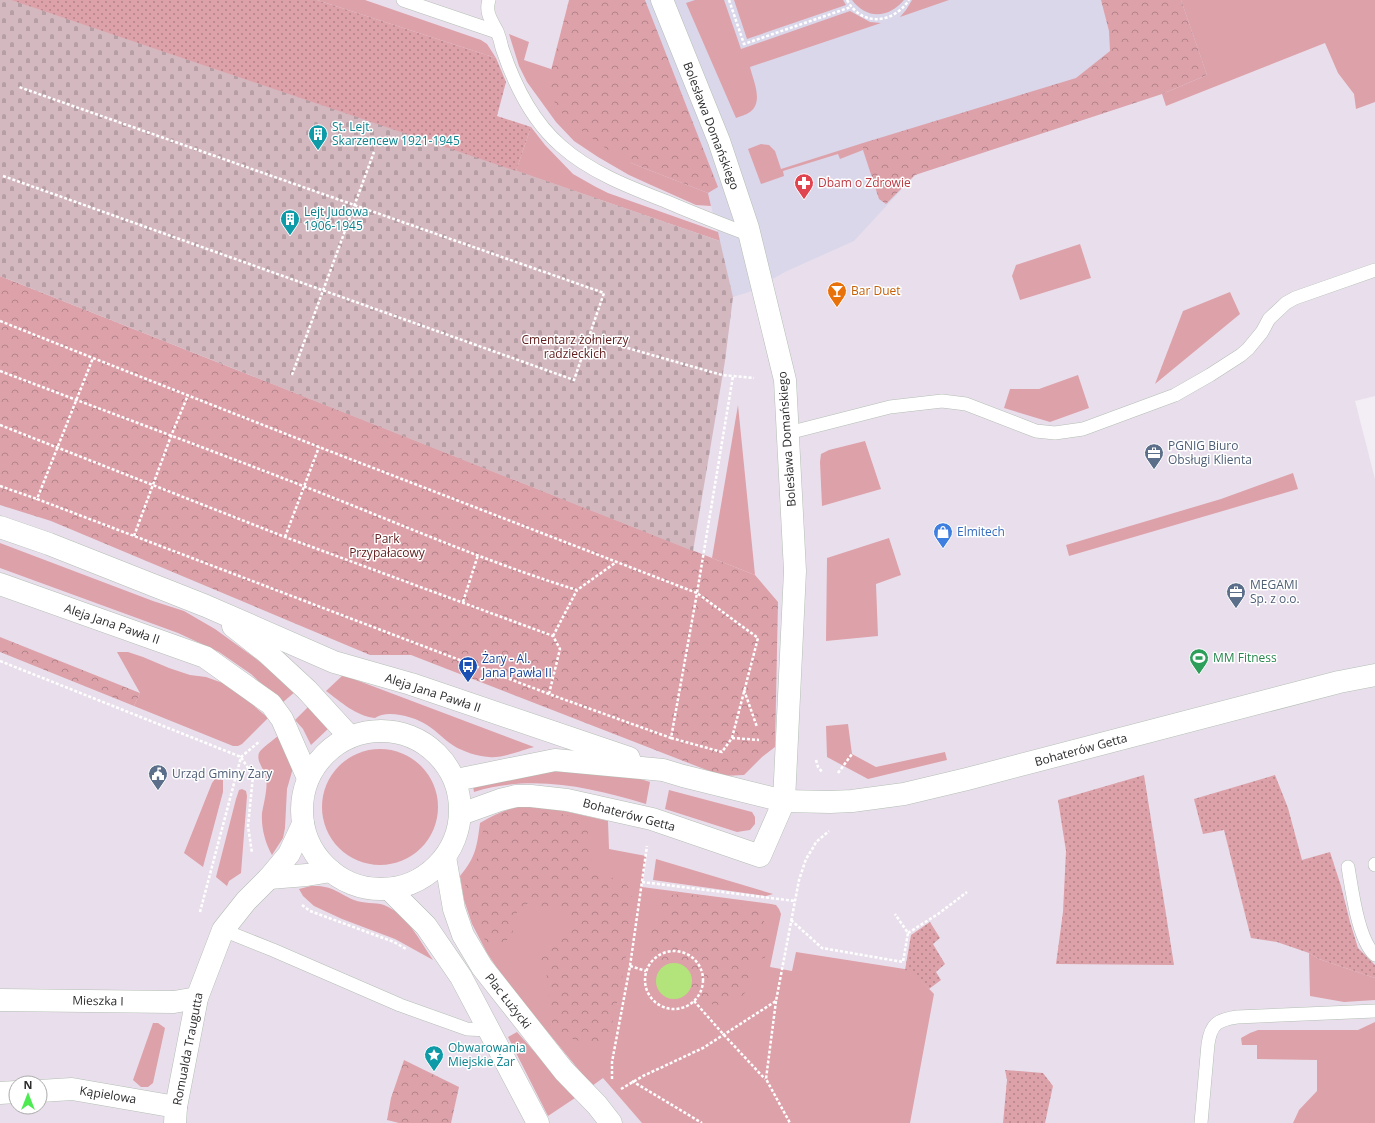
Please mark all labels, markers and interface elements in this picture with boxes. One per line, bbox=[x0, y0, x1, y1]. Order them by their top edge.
street label: Bolesława Domańskiego bbox=[679, 59, 744, 192]
place label: St. Lejt. Skarzencew 1921-1945 bbox=[332, 118, 460, 149]
building icon: St. Lejt. Skarzencew 1921-1945 bbox=[307, 123, 329, 151]
pharmacy icon: Dbam o Zdrowie bbox=[793, 172, 815, 200]
place label: Dbam o Zdrowie bbox=[818, 174, 911, 191]
place label: Lejt Judowa 1906-1945 bbox=[304, 203, 369, 234]
building icon: Lejt Judowa 1906-1945 bbox=[279, 208, 301, 236]
bar icon: Bar Duet bbox=[826, 280, 848, 308]
place label: Bar Duet bbox=[851, 282, 901, 299]
park label: Cmentarz żołnierzy radzieckich bbox=[522, 331, 629, 362]
street label: Bolesława Domańskiego bbox=[773, 371, 800, 507]
place label: PGNIG Biuro Obsługi Klienta bbox=[1168, 437, 1252, 468]
office icon: PGNIG Biuro Obsługi Klienta bbox=[1143, 442, 1165, 470]
shop icon: Elmitech bbox=[932, 521, 954, 549]
place label: Elmitech bbox=[957, 523, 1005, 540]
park label: Park Przypałacowy bbox=[349, 530, 426, 561]
place label: MEGAMI Sp. z o.o. bbox=[1250, 576, 1300, 607]
office icon: MEGAMI Sp. z o.o. bbox=[1225, 581, 1247, 609]
street label: Aleja Jana Pawła II bbox=[62, 599, 162, 648]
sports icon: MM Fitness bbox=[1188, 647, 1210, 675]
place label: MM Fitness bbox=[1213, 649, 1277, 666]
place label: Żary - Al. Jana Pawła II bbox=[481, 650, 552, 681]
bus stop icon: Żary - Al. Jana Pawła II bbox=[457, 655, 479, 683]
street label: Aleja Jana Pawła II bbox=[383, 669, 483, 716]
street label: Bohaterów Getta bbox=[1033, 729, 1129, 770]
public building icon: Urząd Gminy Żary bbox=[147, 763, 169, 791]
place label: Urząd Gminy Żary bbox=[172, 765, 273, 782]
street label: Bohaterów Getta bbox=[581, 794, 677, 835]
street label: Plac Łużycki bbox=[481, 969, 535, 1032]
street label: Romualda Traugutta bbox=[168, 991, 207, 1107]
street label: Mieszka I bbox=[72, 992, 124, 1009]
place label: Obwarowania Miejskie Żar bbox=[448, 1039, 526, 1070]
place icon: Obwarowania Miejskie Żar bbox=[423, 1044, 445, 1072]
north arrow bbox=[8, 1075, 48, 1115]
text: N bbox=[24, 1077, 32, 1092]
street label: Kąpielowa bbox=[78, 1082, 138, 1107]

